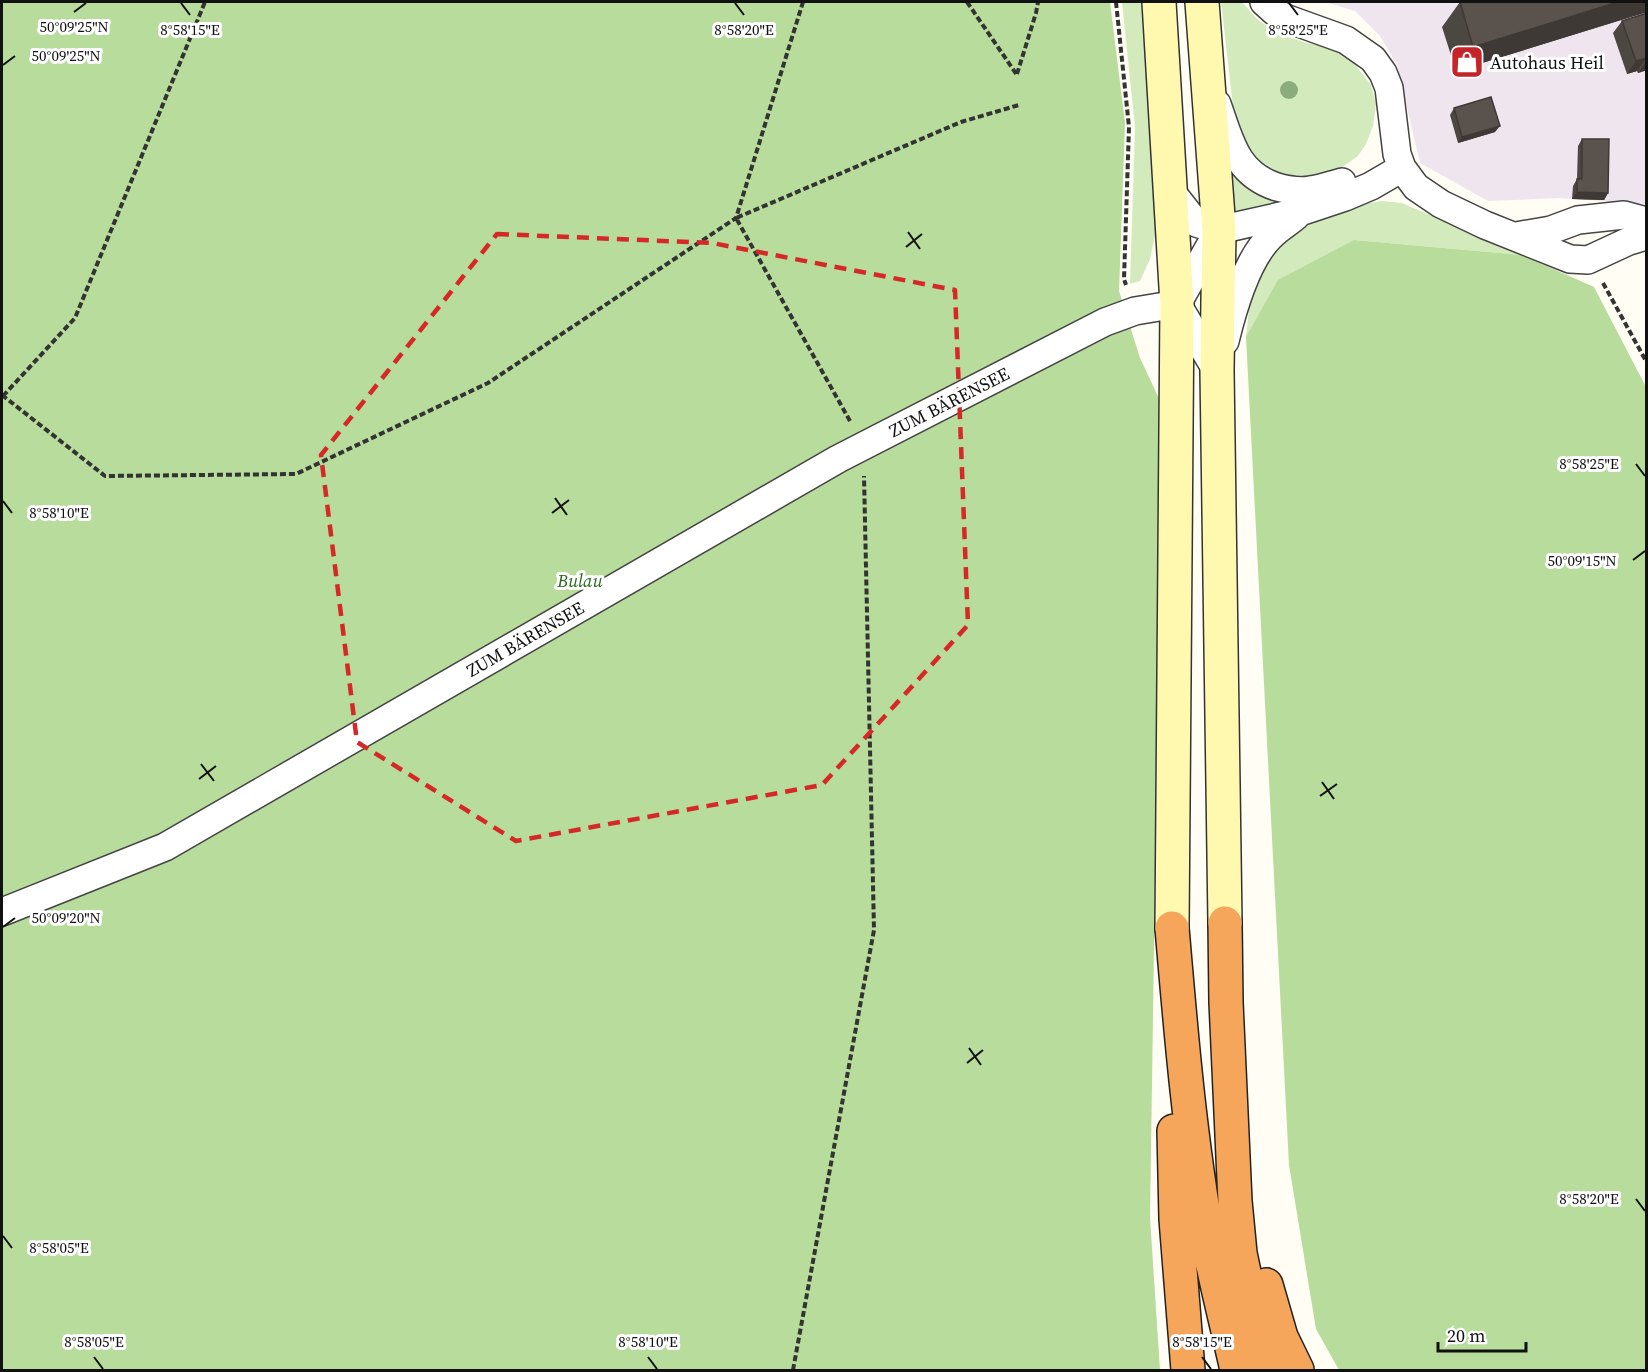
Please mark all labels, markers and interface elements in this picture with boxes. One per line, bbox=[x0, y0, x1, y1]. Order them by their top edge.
text: 50°09'25"N bbox=[39, 16, 109, 37]
text: 8°58'15"E bbox=[160, 19, 220, 40]
text: 8°58'20"E bbox=[714, 19, 774, 40]
text: 8°58'25"E bbox=[1268, 19, 1328, 40]
shop icon: Autohaus Heil bbox=[1449, 44, 1485, 80]
text: 50°09'25"N bbox=[31, 45, 101, 66]
place label: Autohaus Heil bbox=[1490, 50, 1604, 75]
street label: ZUM BÄRENSEE bbox=[885, 361, 1014, 443]
text: 8°58'25"E bbox=[1559, 453, 1619, 474]
text: 8°58'10"E bbox=[29, 502, 89, 523]
text: 50°09'15"N bbox=[1547, 550, 1617, 571]
park label: Bulau bbox=[556, 568, 603, 593]
street label: ZUM BÄRENSEE bbox=[462, 595, 588, 683]
text: 50°09'20"N bbox=[31, 907, 101, 928]
text: 8°58'20"E bbox=[1559, 1188, 1619, 1209]
text: 8°58'05"E bbox=[29, 1237, 89, 1258]
scale bar bbox=[1438, 1315, 1526, 1353]
text: 20 m bbox=[1447, 1323, 1485, 1348]
text: 8°58'05"E bbox=[64, 1331, 124, 1352]
text: 8°58'10"E bbox=[618, 1331, 678, 1352]
text: 8°58'15"E bbox=[1172, 1331, 1232, 1352]

